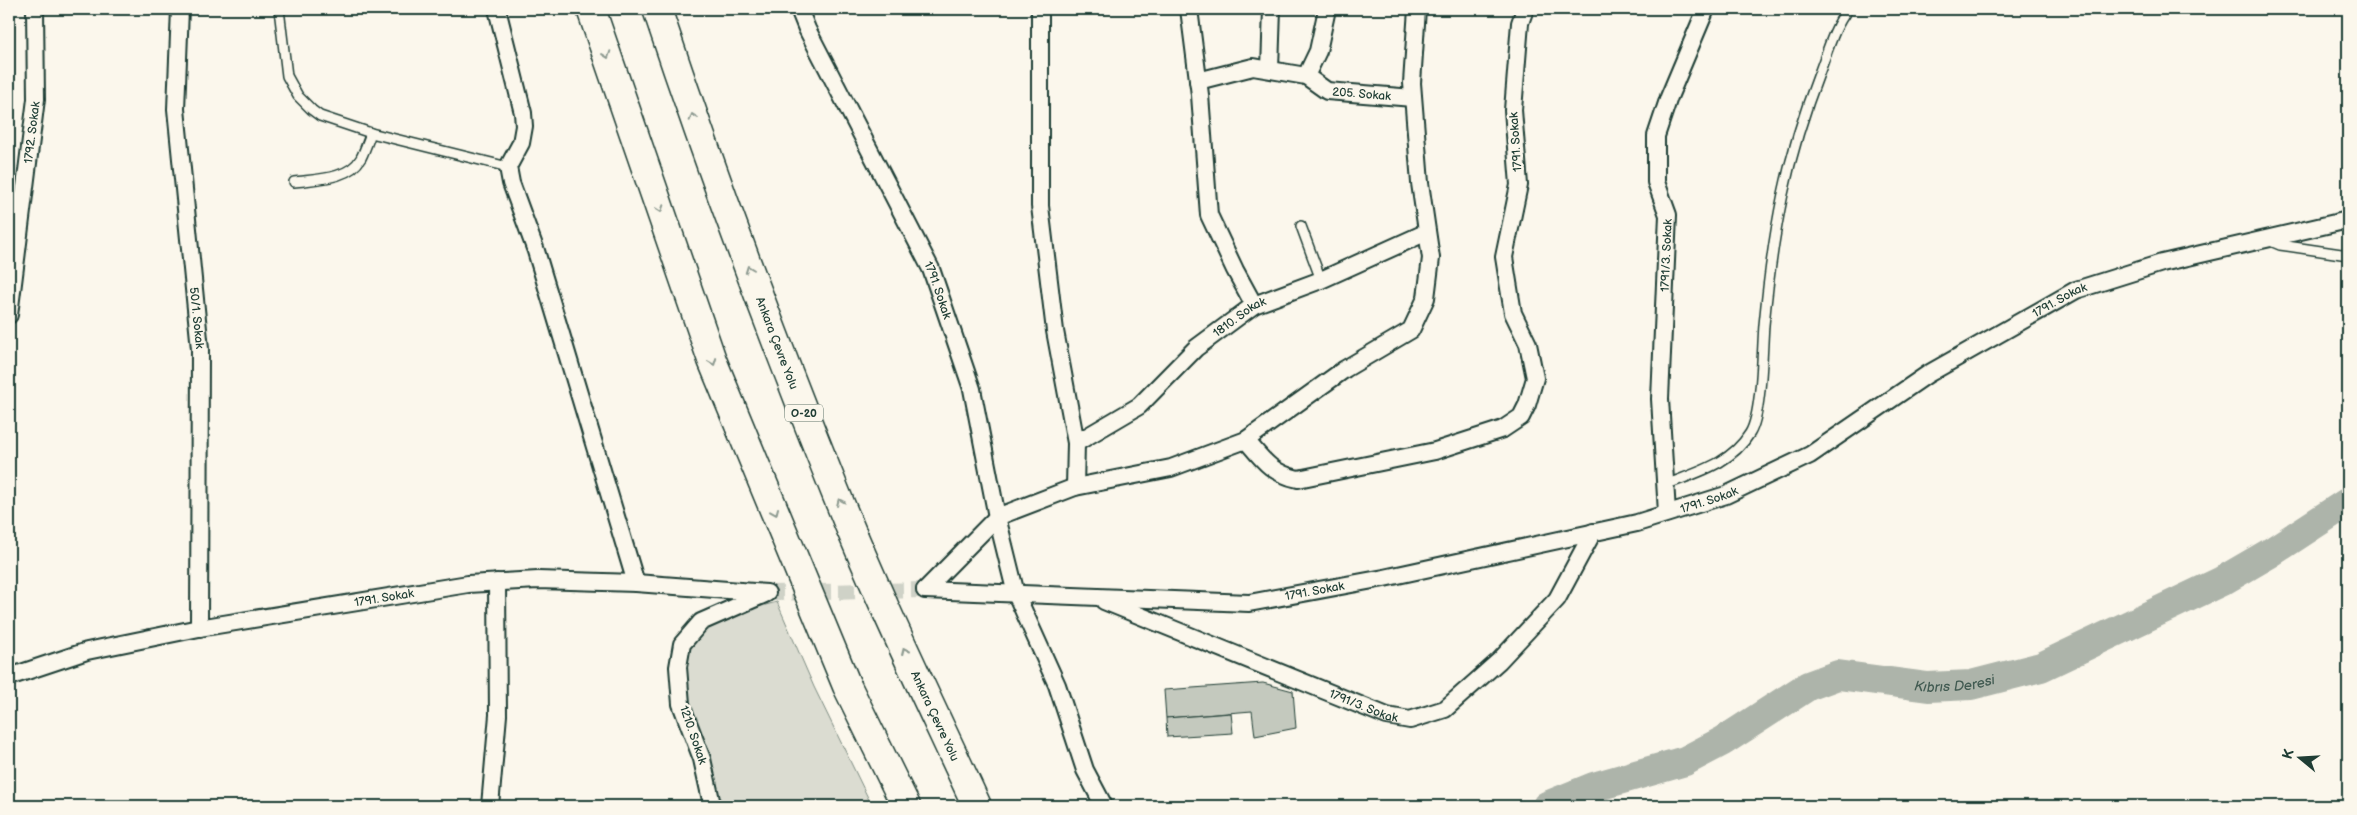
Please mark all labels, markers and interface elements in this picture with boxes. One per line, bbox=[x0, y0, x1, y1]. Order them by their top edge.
one-way arrow bbox=[601, 50, 611, 59]
street label: 205. Sokak bbox=[1332, 84, 1392, 104]
street label: 1792. Sokak bbox=[21, 100, 43, 164]
street label: 1791. Sokak bbox=[1506, 111, 1526, 172]
one-way arrow bbox=[689, 113, 699, 121]
one-way arrow bbox=[654, 204, 664, 212]
street label: 1791/3. Sokak bbox=[1657, 219, 1675, 292]
street label: 1791. Sokak bbox=[921, 259, 955, 321]
one-way arrow bbox=[745, 266, 755, 274]
street label: 1791. Sokak bbox=[2030, 280, 2089, 321]
street label: 50/1. Sokak bbox=[186, 286, 207, 350]
street label: 1810. Sokak bbox=[1210, 294, 1268, 340]
street label: Ankara Çevre Yolu bbox=[752, 295, 802, 392]
one-way arrow bbox=[707, 357, 717, 366]
road number: O-20 bbox=[785, 404, 823, 422]
street label: 1791. Sokak bbox=[1678, 483, 1740, 516]
one-way arrow bbox=[835, 498, 846, 507]
one-way arrow bbox=[769, 507, 779, 516]
street label: 1791. Sokak bbox=[1284, 578, 1346, 604]
street label: 1791. Sokak bbox=[353, 585, 415, 610]
one-way arrow bbox=[901, 647, 912, 656]
street label: Ankara Çevre Yolu bbox=[907, 668, 963, 764]
water label: Kıbrıs Deresi bbox=[1913, 671, 1997, 696]
street label: 1791/3. Sokak bbox=[1327, 686, 1399, 725]
street label: 1210. Sokak bbox=[676, 704, 710, 766]
north arrow bbox=[2274, 732, 2324, 782]
text: K bbox=[2279, 747, 2298, 761]

